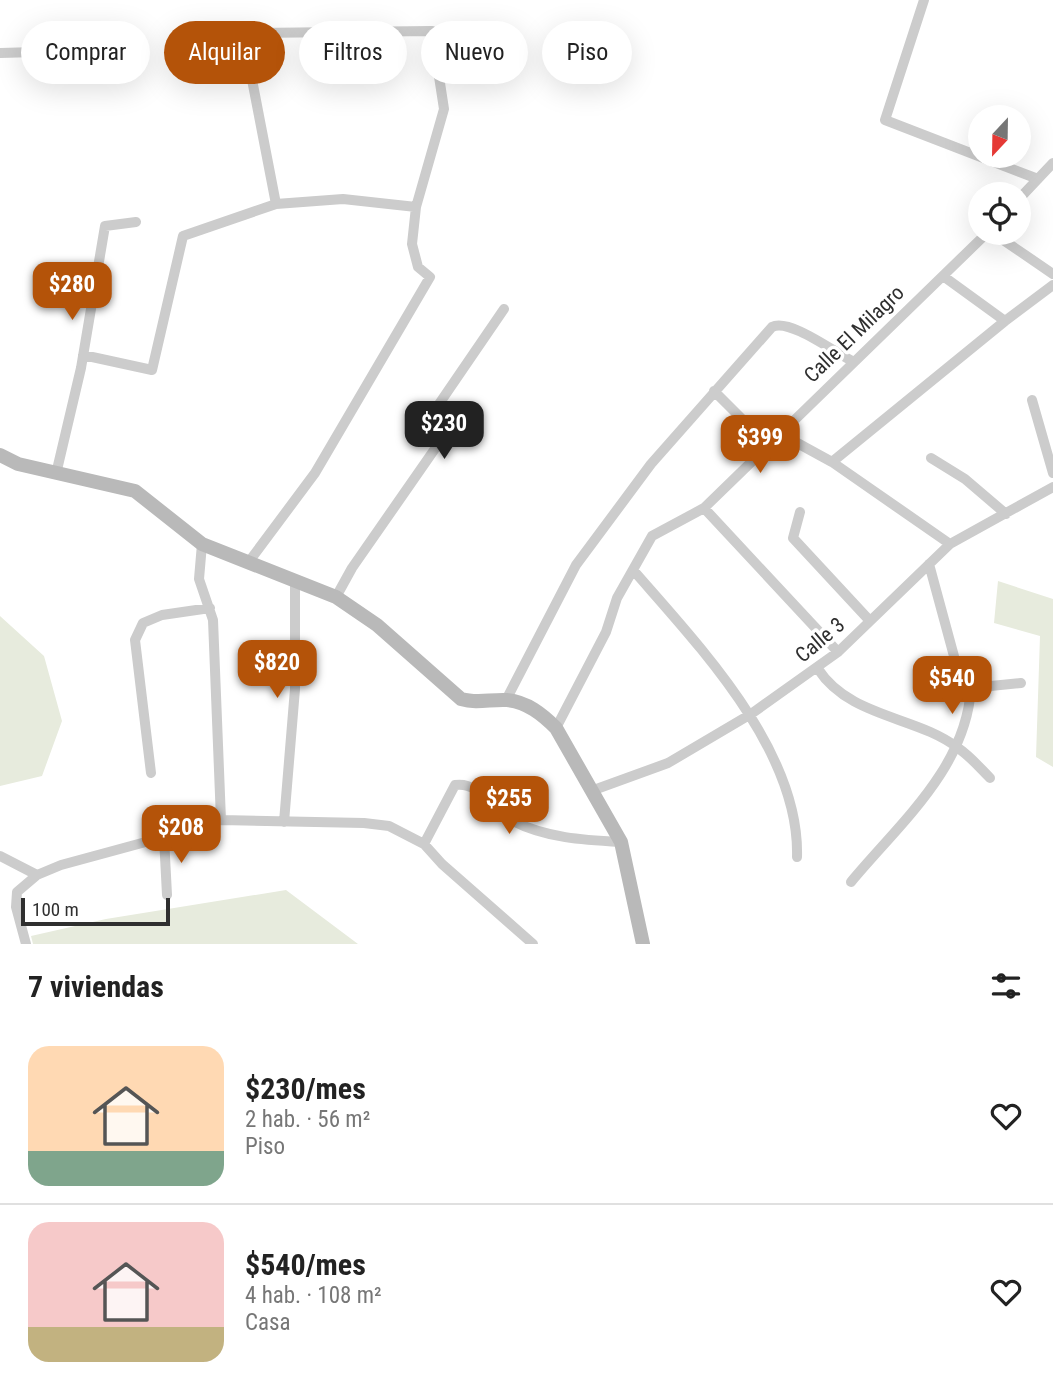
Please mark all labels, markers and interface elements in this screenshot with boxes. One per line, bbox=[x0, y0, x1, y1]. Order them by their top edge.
chip: Comprar bbox=[21, 21, 150, 84]
chip: Alquilar bbox=[164, 21, 285, 84]
chip: Filtros bbox=[299, 21, 407, 84]
chip: Nuevo bbox=[421, 21, 528, 84]
chip: Piso bbox=[542, 21, 632, 84]
north arrow bbox=[968, 105, 1031, 168]
map controls bbox=[968, 105, 1031, 245]
button: locate bbox=[968, 182, 1031, 245]
pin: $280 bbox=[31, 262, 113, 322]
text: $280 bbox=[49, 271, 95, 298]
street label: Calle El Milagro bbox=[799, 281, 909, 387]
pin: $230 bbox=[403, 402, 485, 461]
text: $230 bbox=[421, 410, 467, 437]
pin: $399 bbox=[719, 416, 801, 475]
text: $399 bbox=[737, 424, 783, 451]
street label: Calle 3 bbox=[791, 613, 849, 667]
pin: $820 bbox=[236, 640, 318, 700]
text: $820 bbox=[254, 649, 300, 676]
pin: $540 bbox=[911, 656, 993, 716]
text: $540 bbox=[929, 665, 975, 692]
pin: $255 bbox=[468, 776, 550, 836]
text: $255 bbox=[486, 785, 532, 812]
pin: $208 bbox=[140, 806, 222, 865]
text: $208 bbox=[158, 814, 204, 841]
scale bar bbox=[21, 895, 170, 927]
text: 100 m bbox=[32, 898, 79, 921]
icon: filters bbox=[987, 967, 1025, 1005]
text: 7 viviendas bbox=[28, 969, 164, 1004]
text: $230/mes bbox=[245, 1071, 366, 1106]
icon: home bbox=[84, 1074, 168, 1158]
icon: heart bbox=[987, 1097, 1025, 1135]
text: 2 hab. · 56 m² bbox=[245, 1106, 370, 1133]
text: Piso bbox=[245, 1133, 285, 1160]
text: $540/mes bbox=[245, 1247, 366, 1282]
icon: home bbox=[84, 1250, 168, 1334]
icon: heart bbox=[987, 1273, 1025, 1311]
text: 4 hab. · 108 m² bbox=[245, 1282, 382, 1309]
text: Casa bbox=[245, 1309, 291, 1336]

